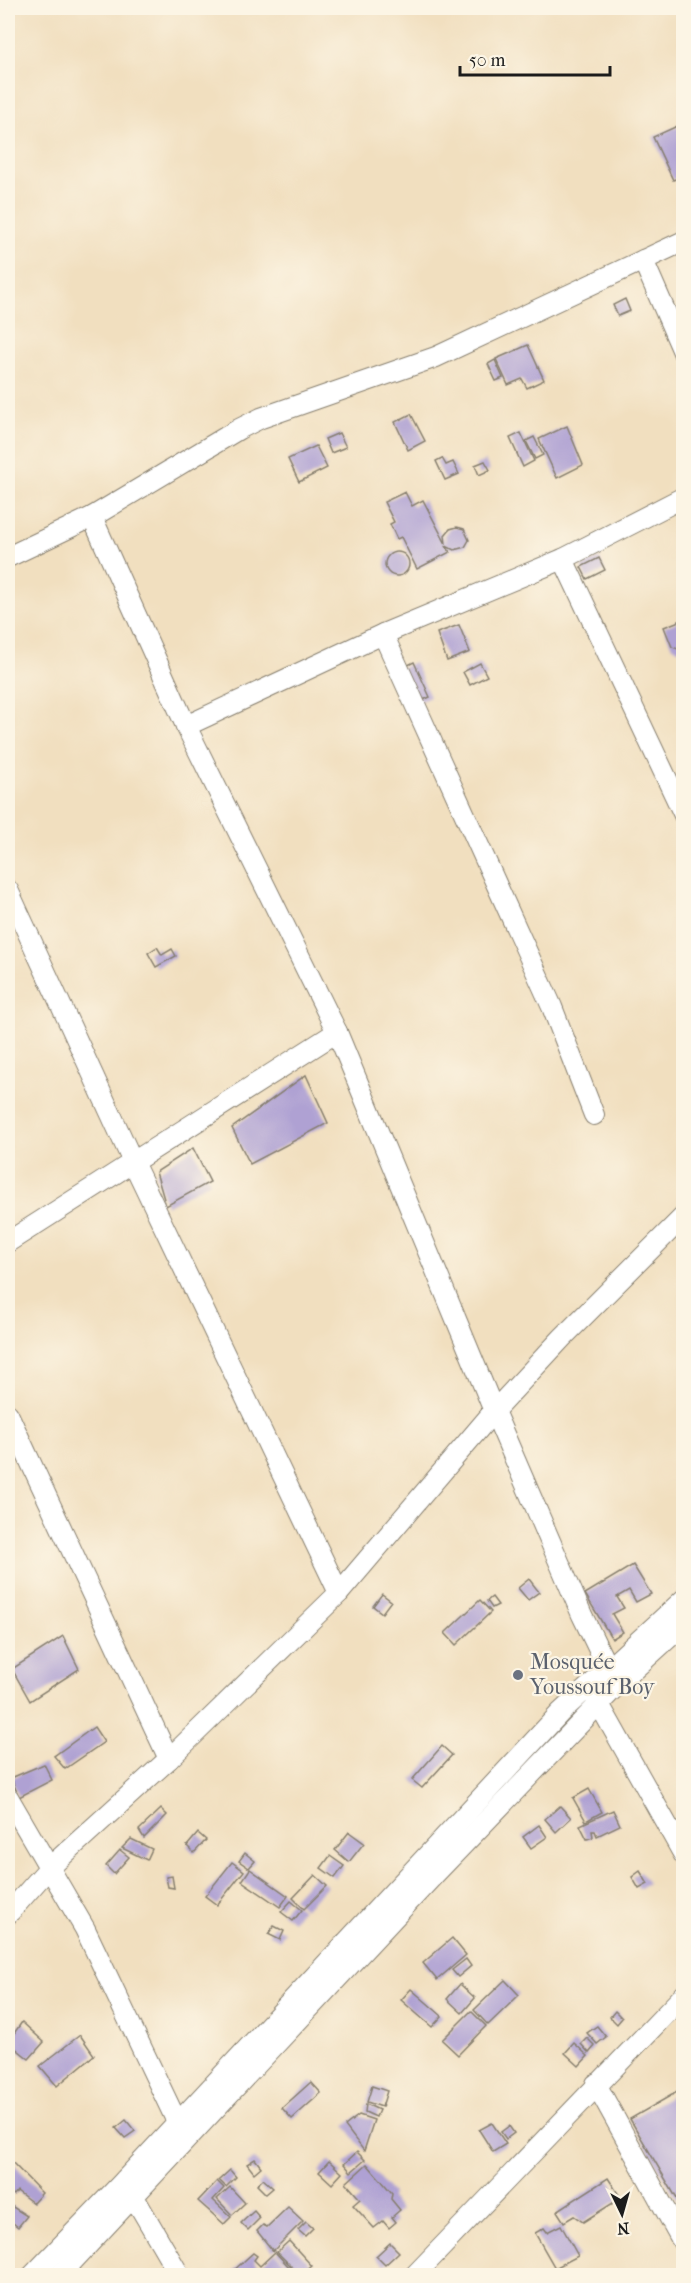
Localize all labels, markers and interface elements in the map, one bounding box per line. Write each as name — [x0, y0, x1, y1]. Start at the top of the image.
scale bar — [460, 39, 610, 77]
text: 50 m — [469, 50, 506, 71]
place label: Mosquée Youssouf Boy — [529, 1649, 656, 1700]
marker: Mosquée Youssouf Boy — [511, 1668, 525, 1682]
north arrow — [592, 2184, 652, 2244]
text: N — [616, 2218, 630, 2239]

